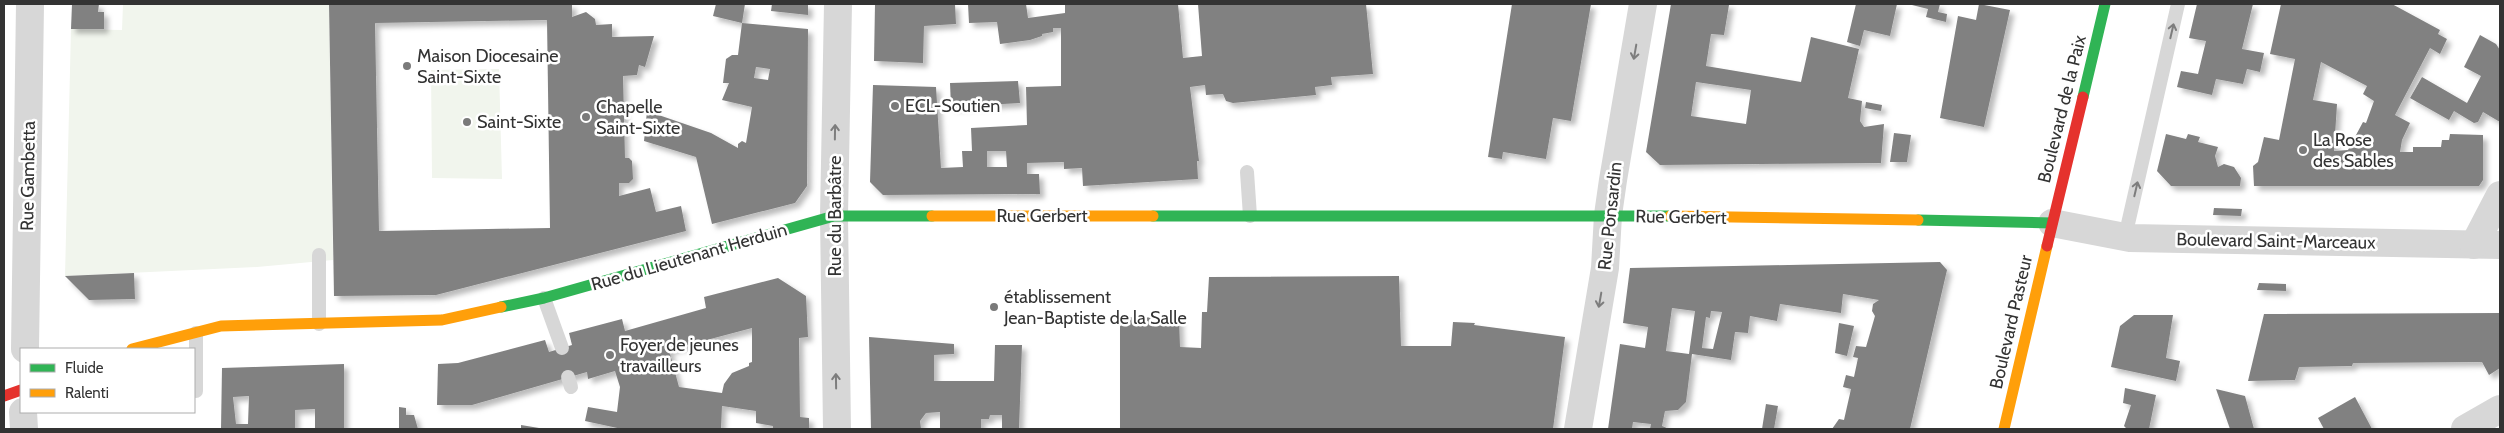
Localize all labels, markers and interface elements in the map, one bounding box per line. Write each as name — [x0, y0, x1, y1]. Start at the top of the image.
one-way arrow — [2168, 23, 2177, 39]
street label: Boulevard de la Paix — [2033, 32, 2091, 185]
one-way arrow — [1629, 43, 1639, 59]
place label: Maison Diocesaine Saint-Sixte — [417, 45, 559, 88]
marker: Maison Diocesaine Saint-Sixte — [401, 60, 413, 72]
place label: ECL-Soutien — [905, 95, 1000, 117]
place label: Chapelle Saint-Sixte — [596, 96, 680, 139]
marker: ECL-Soutien — [889, 100, 901, 112]
place label: Saint-Sixte — [477, 111, 561, 133]
marker: Chapelle Saint-Sixte — [580, 111, 592, 123]
marker: Saint-Sixte — [461, 116, 473, 128]
street label: Rue Gambetta — [16, 121, 40, 231]
one-way arrow — [831, 125, 840, 141]
place label: La Rose des Sables — [2313, 129, 2394, 172]
marker: La Rose des Sables — [2297, 144, 2309, 156]
street label: Rue du Barbâtre — [824, 155, 846, 277]
street label: Rue Ponsardin — [1593, 161, 1627, 271]
one-way arrow — [2132, 182, 2141, 198]
street label: Rue Gerbert — [996, 205, 1088, 227]
street label: Rue Gerbert — [1635, 205, 1727, 229]
street label: Rue du Lieutenant Herduin — [589, 218, 789, 296]
street label: Boulevard Saint-Marceaux — [2176, 228, 2376, 254]
street label: Boulevard Pasteur — [1985, 253, 2037, 391]
place label: établissement Jean-Baptiste de la Salle — [1003, 286, 1187, 329]
one-way arrow — [1594, 292, 1604, 308]
marker: établissement Jean-Baptiste de la Salle — [988, 301, 1000, 313]
place label: Foyer de jeunes travailleurs — [620, 334, 739, 377]
legend — [20, 348, 195, 413]
marker: Foyer de jeunes travailleurs — [604, 349, 616, 361]
text: Fluide — [65, 359, 104, 377]
one-way arrow — [831, 373, 841, 389]
text: Ralenti — [65, 384, 109, 402]

